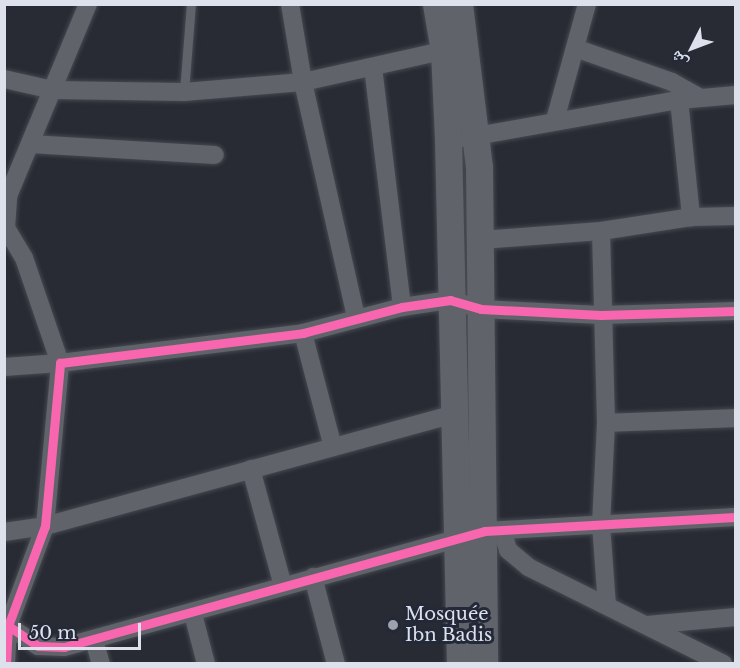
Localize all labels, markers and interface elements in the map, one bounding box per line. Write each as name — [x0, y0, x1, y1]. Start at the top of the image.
north arrow — [662, 18, 722, 78]
text: ش — [666, 47, 692, 73]
place label: Mosquée Ibn Badis — [405, 604, 492, 646]
scale bar — [21, 611, 144, 649]
marker: Mosquée Ibn Badis — [386, 618, 400, 632]
text: 50 m — [29, 622, 77, 644]

